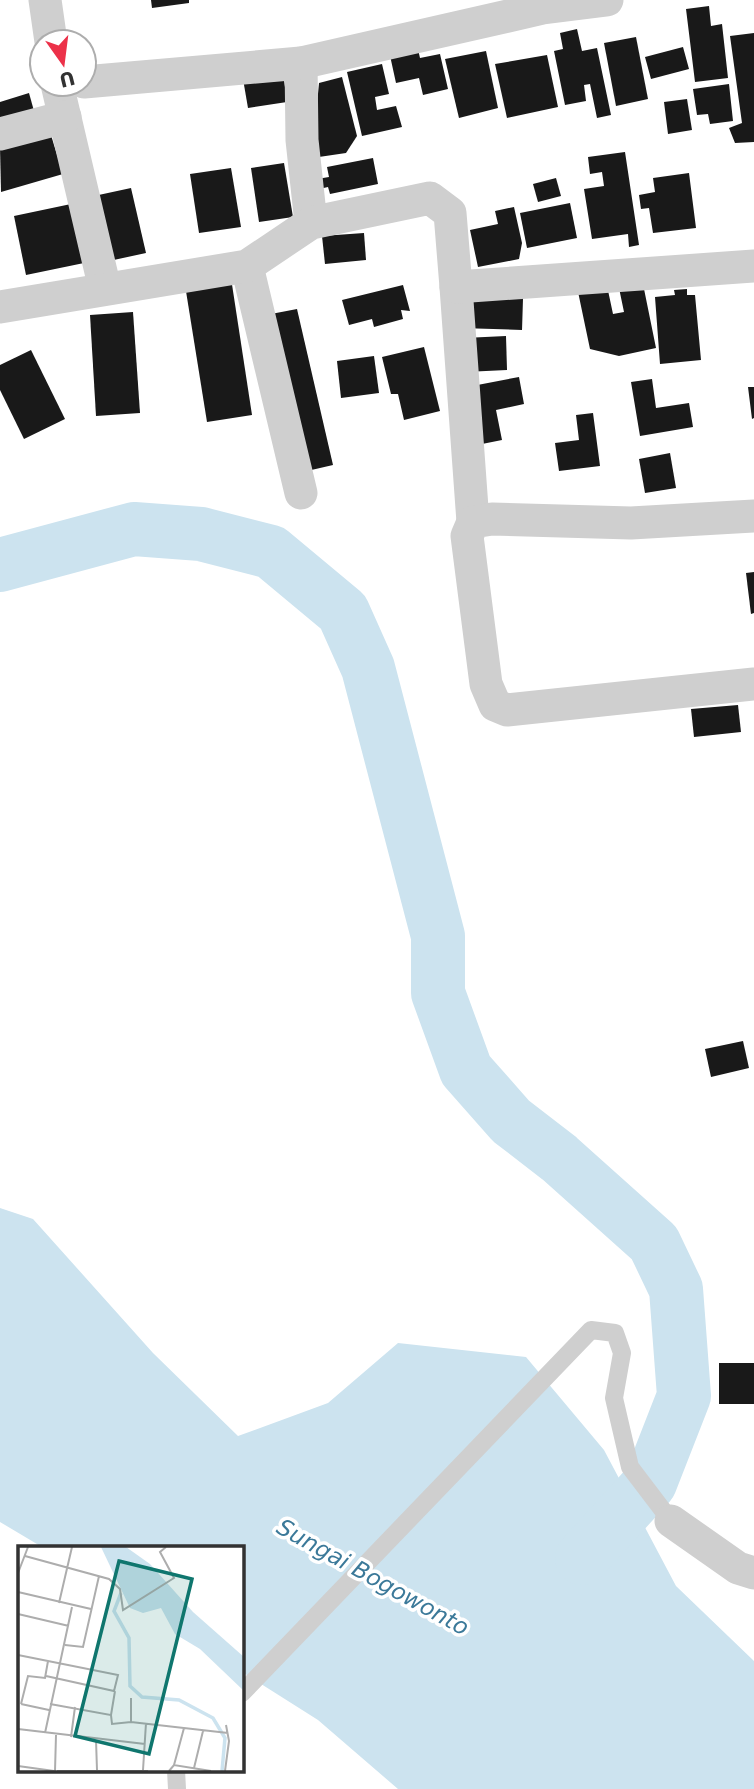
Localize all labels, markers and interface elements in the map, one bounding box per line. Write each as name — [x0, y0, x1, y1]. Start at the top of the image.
north arrow — [28, 28, 98, 98]
text: U — [57, 67, 77, 92]
water label: Sungai Bogowonto — [273, 1513, 473, 1641]
inset map — [18, 1546, 243, 1772]

